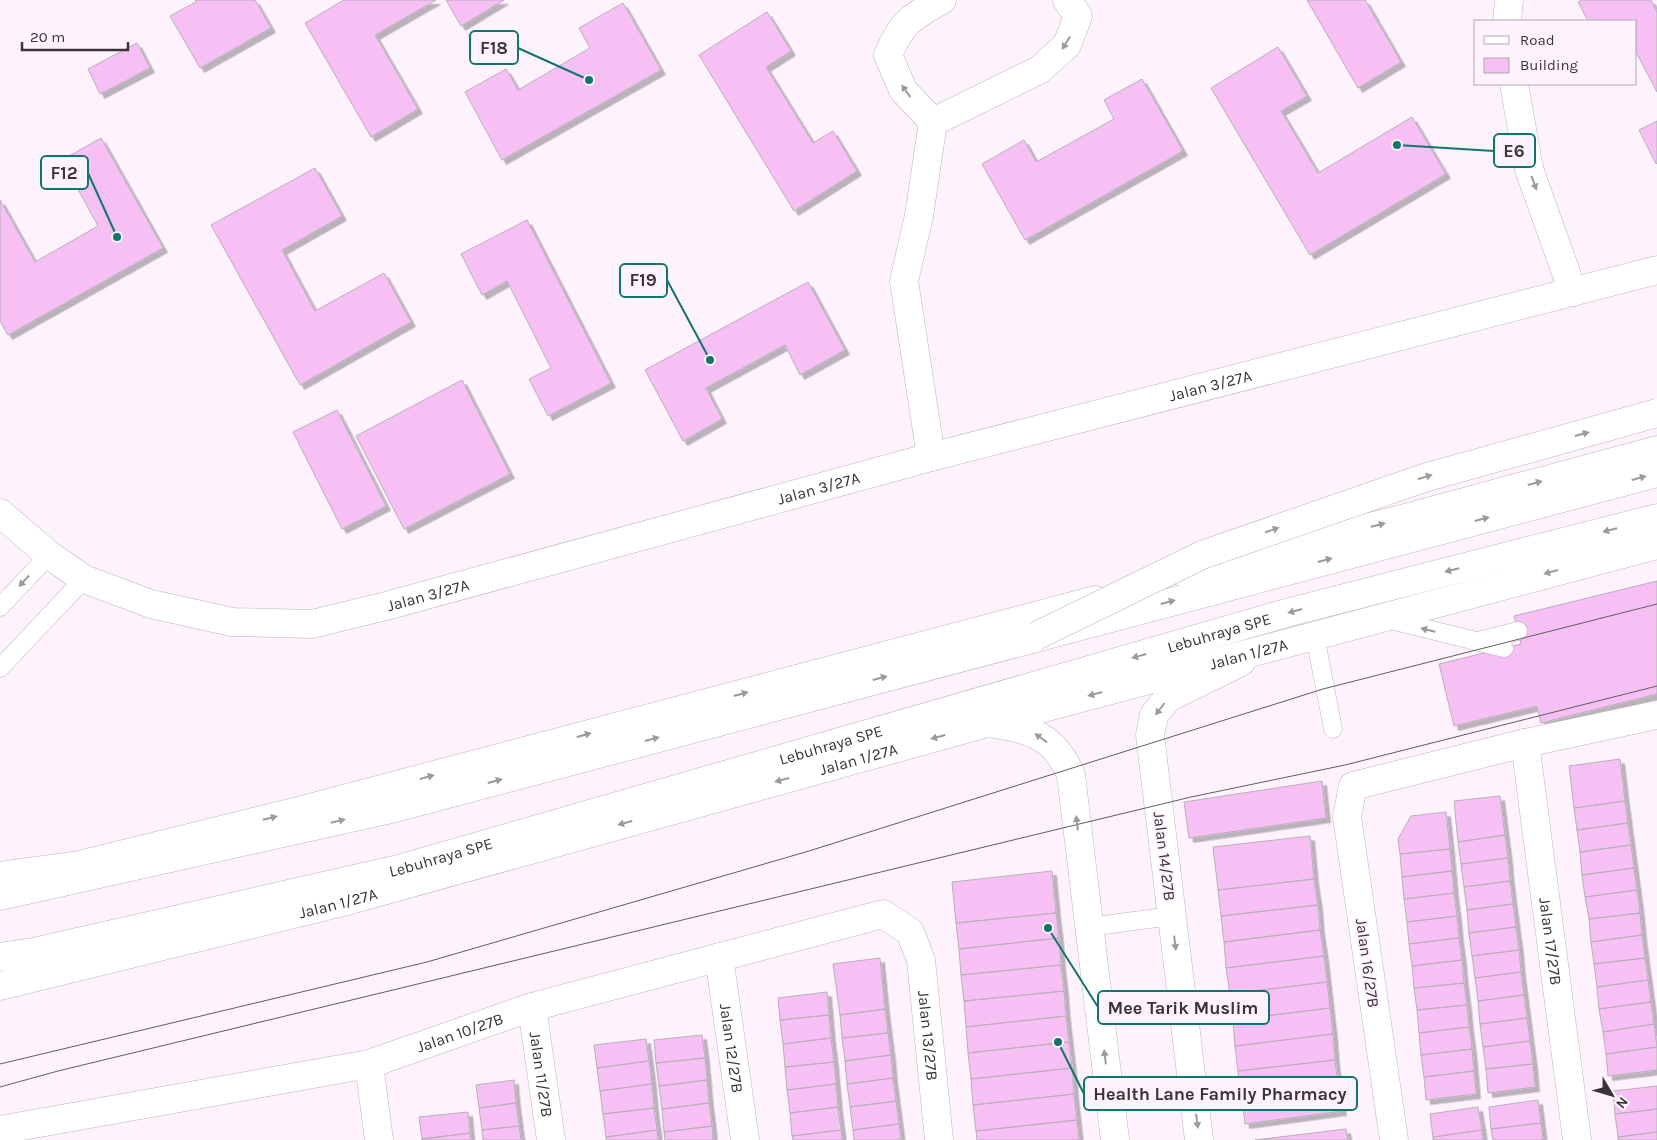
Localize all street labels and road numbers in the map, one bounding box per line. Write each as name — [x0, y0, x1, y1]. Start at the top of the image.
street label: Jalan 3/27A — [1167, 366, 1254, 405]
street label: Jalan 3/27A — [775, 468, 862, 509]
street label: Jalan 3/27A — [385, 575, 471, 615]
street label: Lebuhraya SPE — [1165, 609, 1273, 657]
street label: Jalan 1/27A — [1207, 635, 1290, 674]
street label: Lebuhraya SPE — [777, 721, 885, 769]
street label: Jalan 1/27A — [817, 739, 900, 779]
street label: Jalan 14/27B — [1150, 810, 1179, 902]
street label: Lebuhraya SPE — [387, 834, 495, 881]
street label: Jalan 1/27A — [297, 884, 379, 922]
street label: Jalan 17/27B — [1535, 896, 1566, 986]
street label: Jalan 16/27B — [1352, 917, 1383, 1009]
street label: Jalan 13/27B — [914, 990, 942, 1081]
street label: Jalan 12/27B — [716, 1002, 747, 1094]
street label: Jalan 10/27B — [414, 1009, 506, 1057]
street label: Jalan 11/27B — [526, 1030, 557, 1118]

